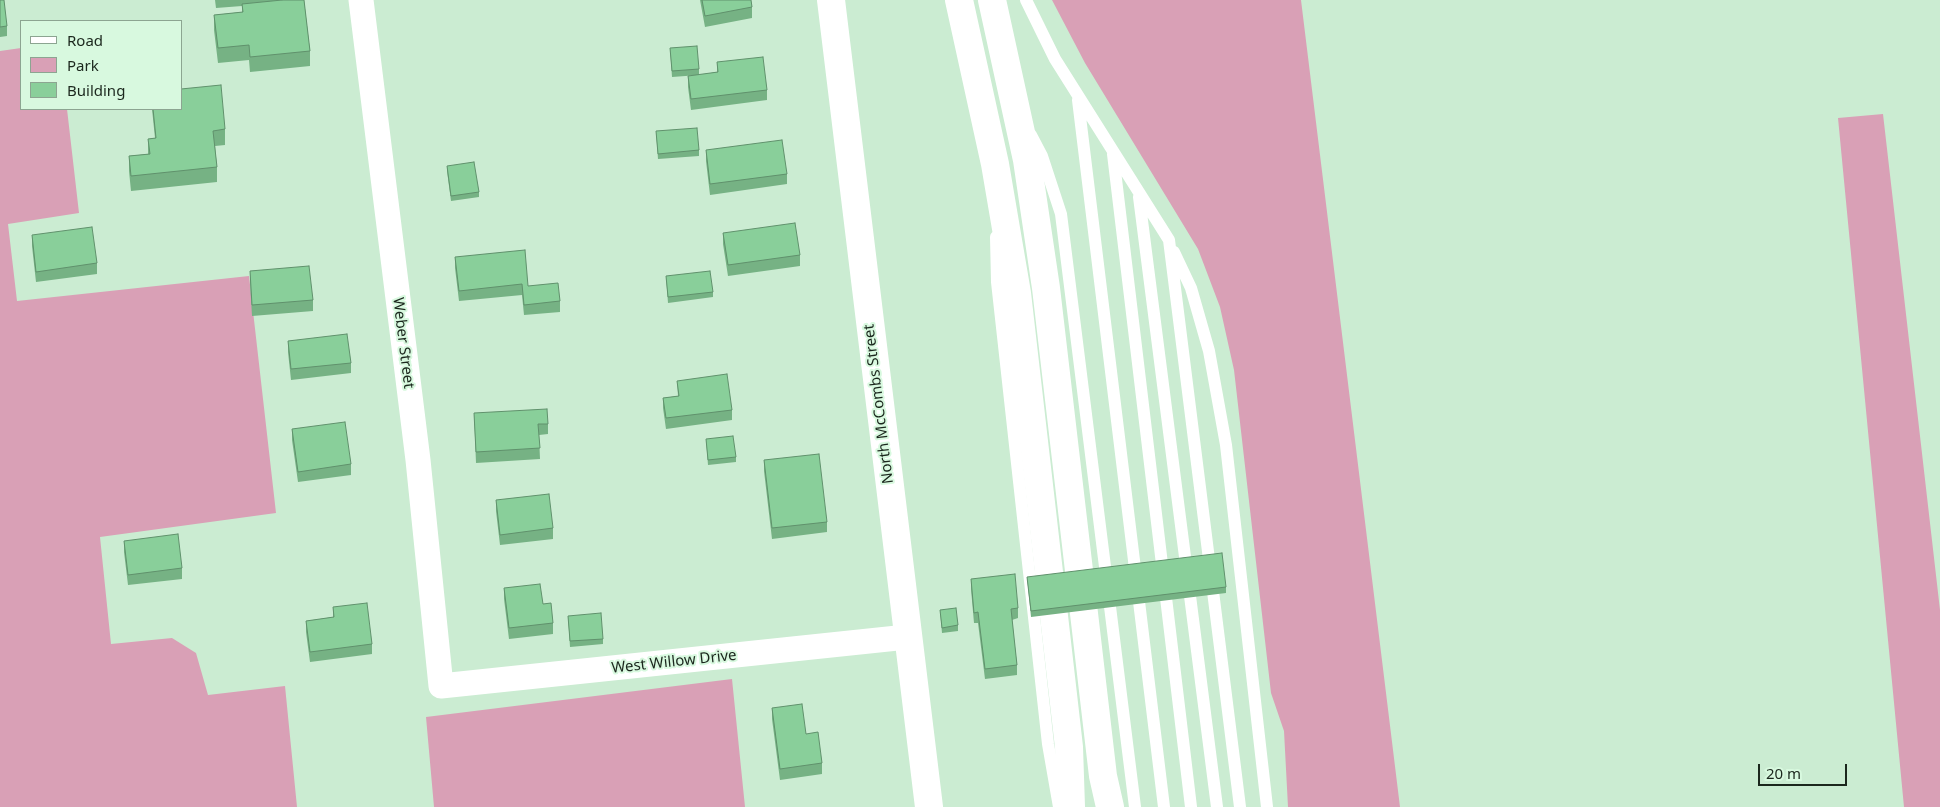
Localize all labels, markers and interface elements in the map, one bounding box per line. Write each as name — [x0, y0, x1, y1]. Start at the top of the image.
legend — [20, 20, 182, 110]
text: Road — [67, 30, 103, 50]
text: Park — [67, 55, 99, 75]
text: Building — [67, 80, 125, 100]
street label: Weber Street — [388, 296, 418, 390]
street label: North McCombs Street — [860, 323, 898, 485]
street label: West Willow Drive — [611, 646, 737, 678]
scale bar — [1760, 754, 1849, 786]
text: 20 m — [1766, 763, 1801, 783]

